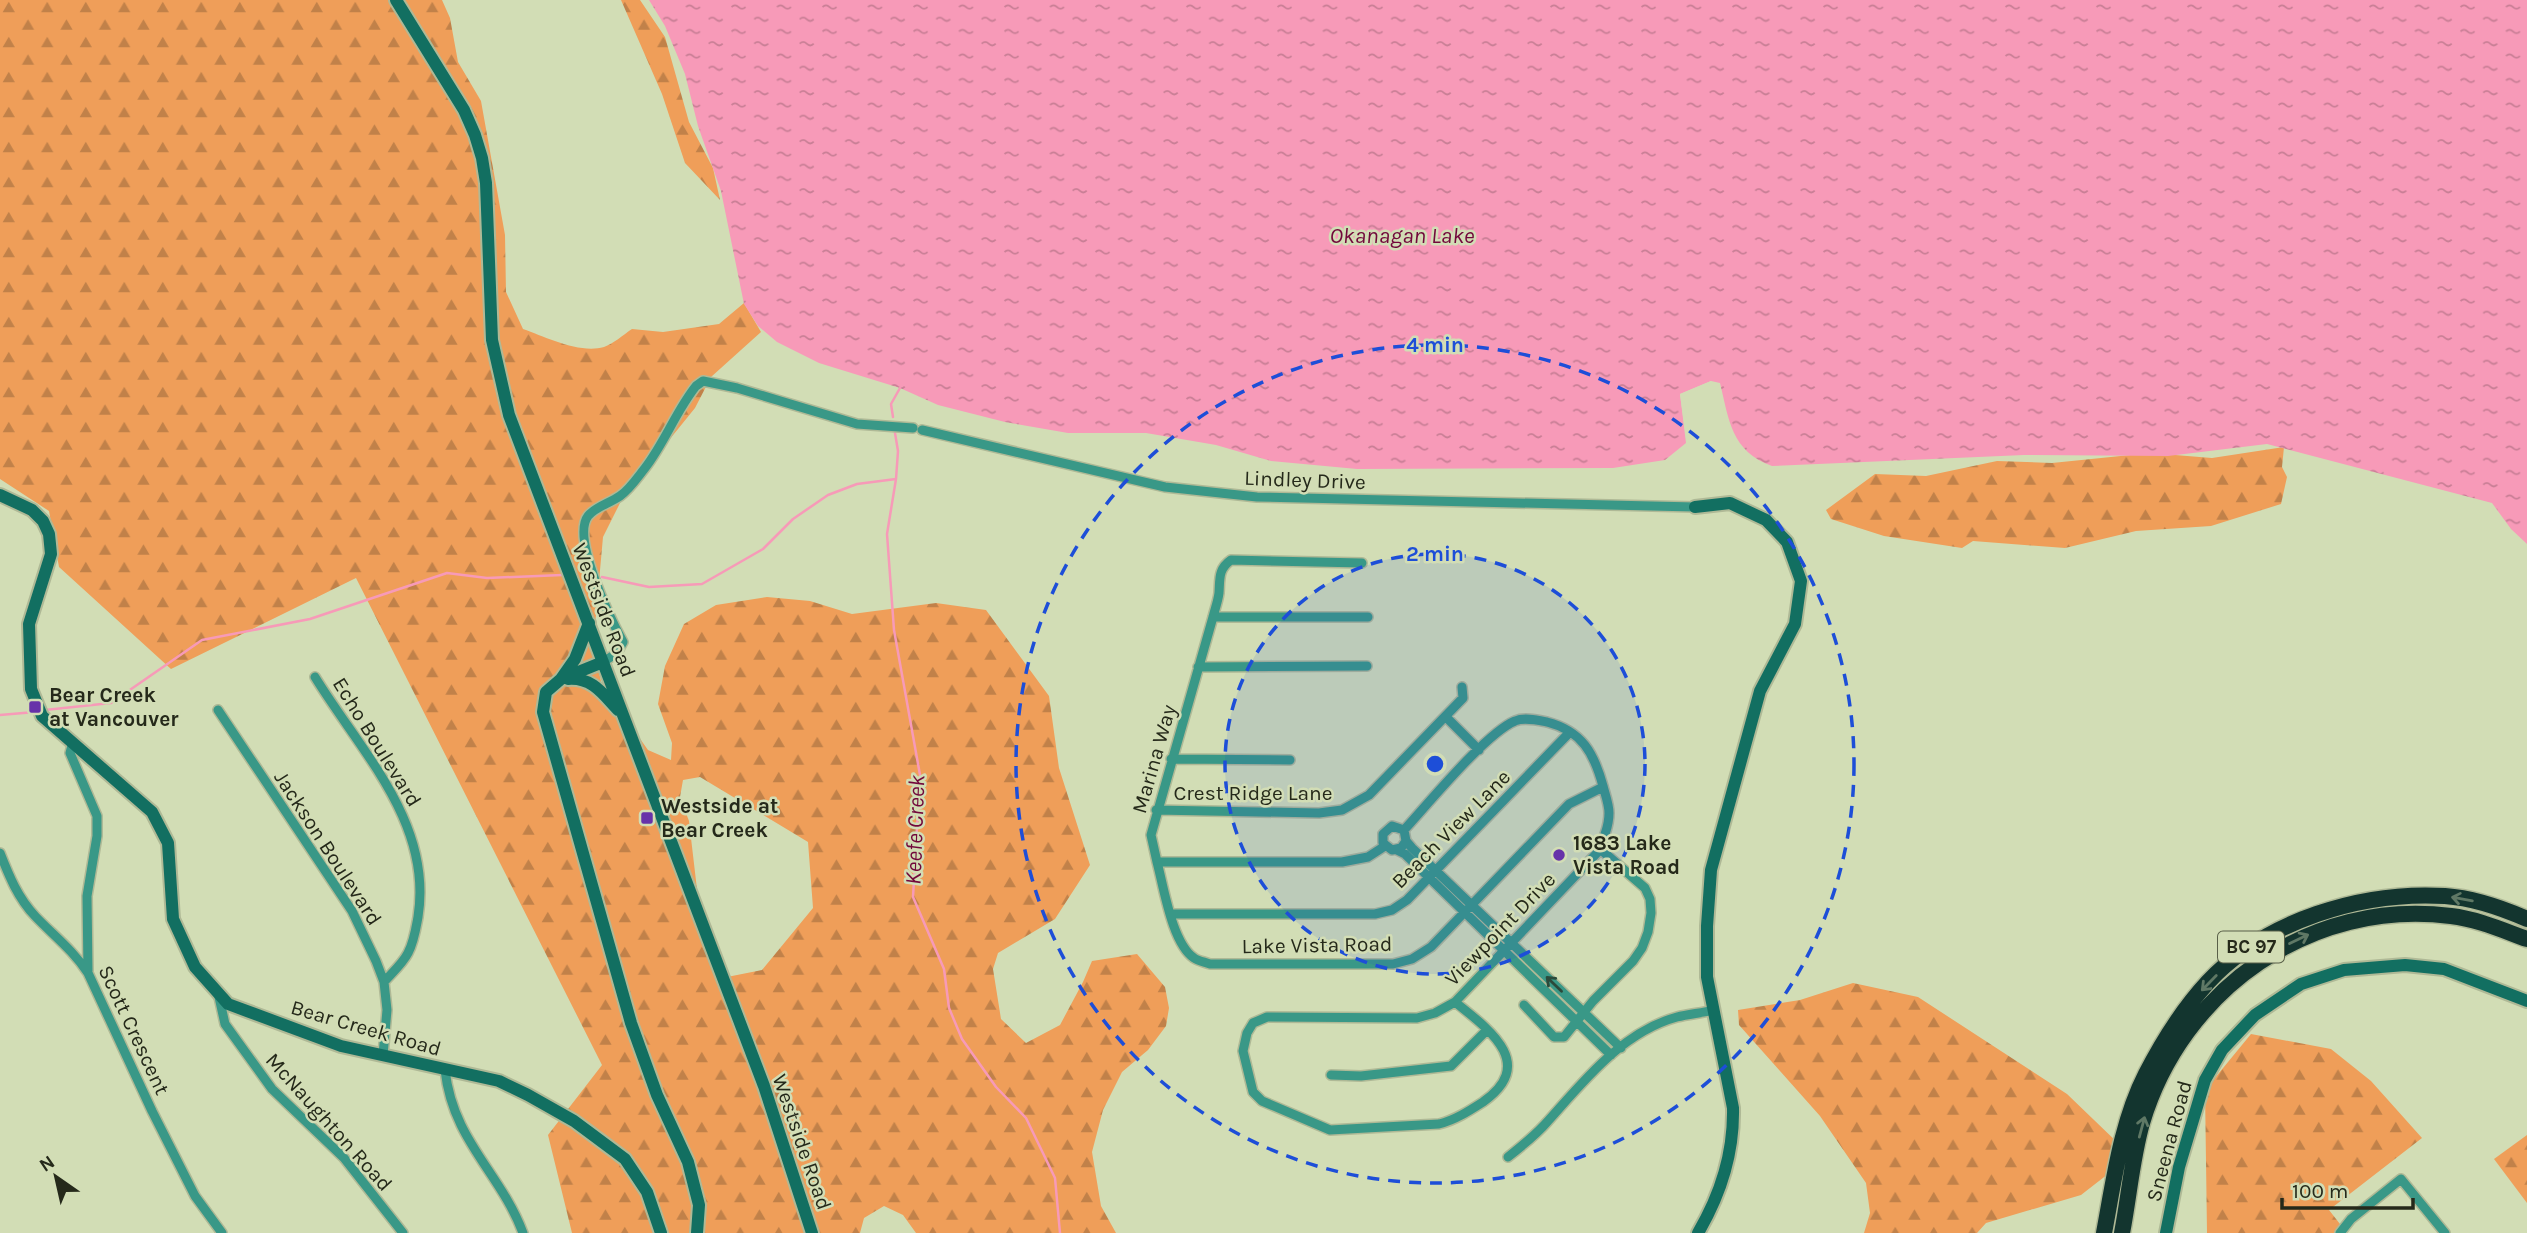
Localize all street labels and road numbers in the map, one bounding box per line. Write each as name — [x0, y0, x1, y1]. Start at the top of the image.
street label: Lindley Drive — [1244, 466, 1366, 494]
street label: Westside Road — [567, 540, 641, 680]
street label: Echo Boulevard — [328, 673, 426, 811]
street label: Marina Way — [1127, 702, 1181, 816]
street label: Beach View Lane — [1387, 765, 1515, 893]
street label: Jackson Boulevard — [269, 766, 387, 930]
street label: Crest Ridge Lane — [1173, 781, 1333, 805]
street label: Viewpoint Drive — [1440, 867, 1560, 991]
road number: BC 97 — [2218, 931, 2284, 962]
street label: Lake Vista Road — [1241, 932, 1393, 958]
street label: Scott Crescent — [93, 961, 175, 1099]
street label: Bear Creek Road — [288, 995, 444, 1061]
street label: McNaughton Road — [261, 1048, 397, 1196]
street label: Westside Road — [768, 1071, 836, 1213]
street label: Sneena Road — [2141, 1078, 2197, 1204]

